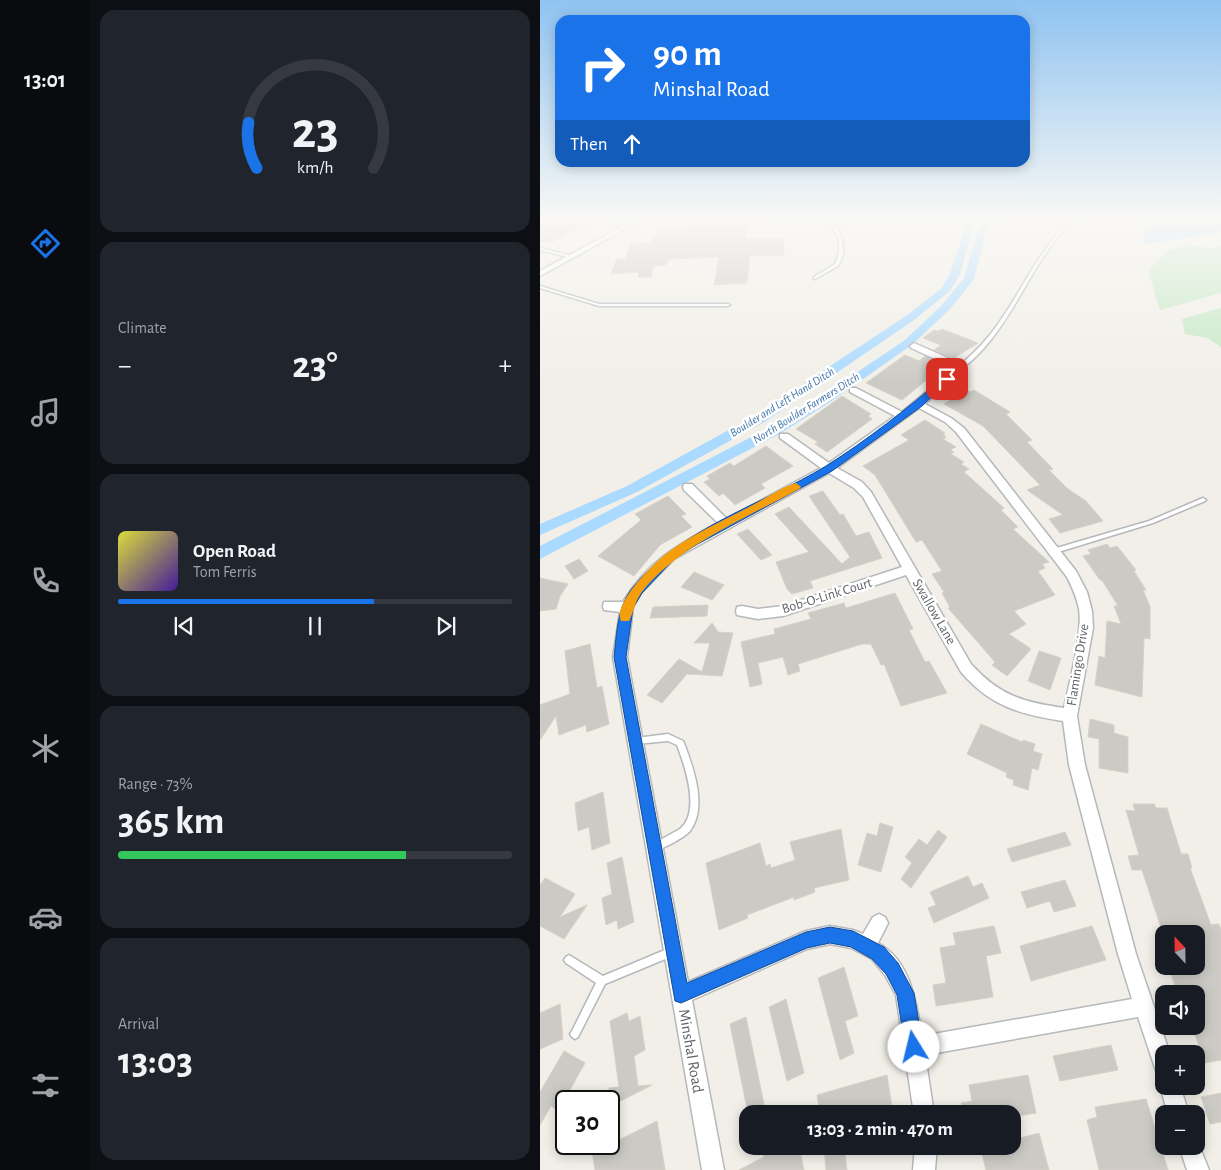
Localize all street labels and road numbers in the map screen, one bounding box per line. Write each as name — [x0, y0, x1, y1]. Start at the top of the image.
street label: Bob-O-Link Court — [780, 575, 874, 616]
street label: Swallow Lane — [910, 577, 958, 647]
street label: Flamingo Drive — [1065, 623, 1091, 707]
street label: Minshal Road — [676, 1008, 706, 1094]

